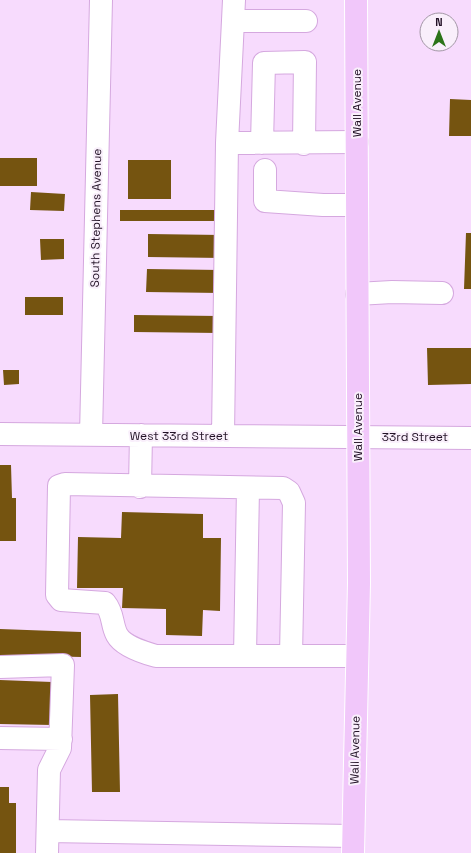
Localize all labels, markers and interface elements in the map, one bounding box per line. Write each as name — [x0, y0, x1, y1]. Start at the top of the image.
north arrow — [419, 12, 459, 52]
text: N — [435, 15, 443, 29]
street label: Wall Avenue — [349, 69, 365, 137]
street label: South Stephens Avenue — [87, 148, 105, 288]
street label: Wall Avenue — [350, 393, 366, 461]
street label: West 33rd Street — [130, 428, 228, 444]
street label: 33rd Street — [382, 429, 448, 445]
street label: Wall Avenue — [346, 716, 364, 784]

